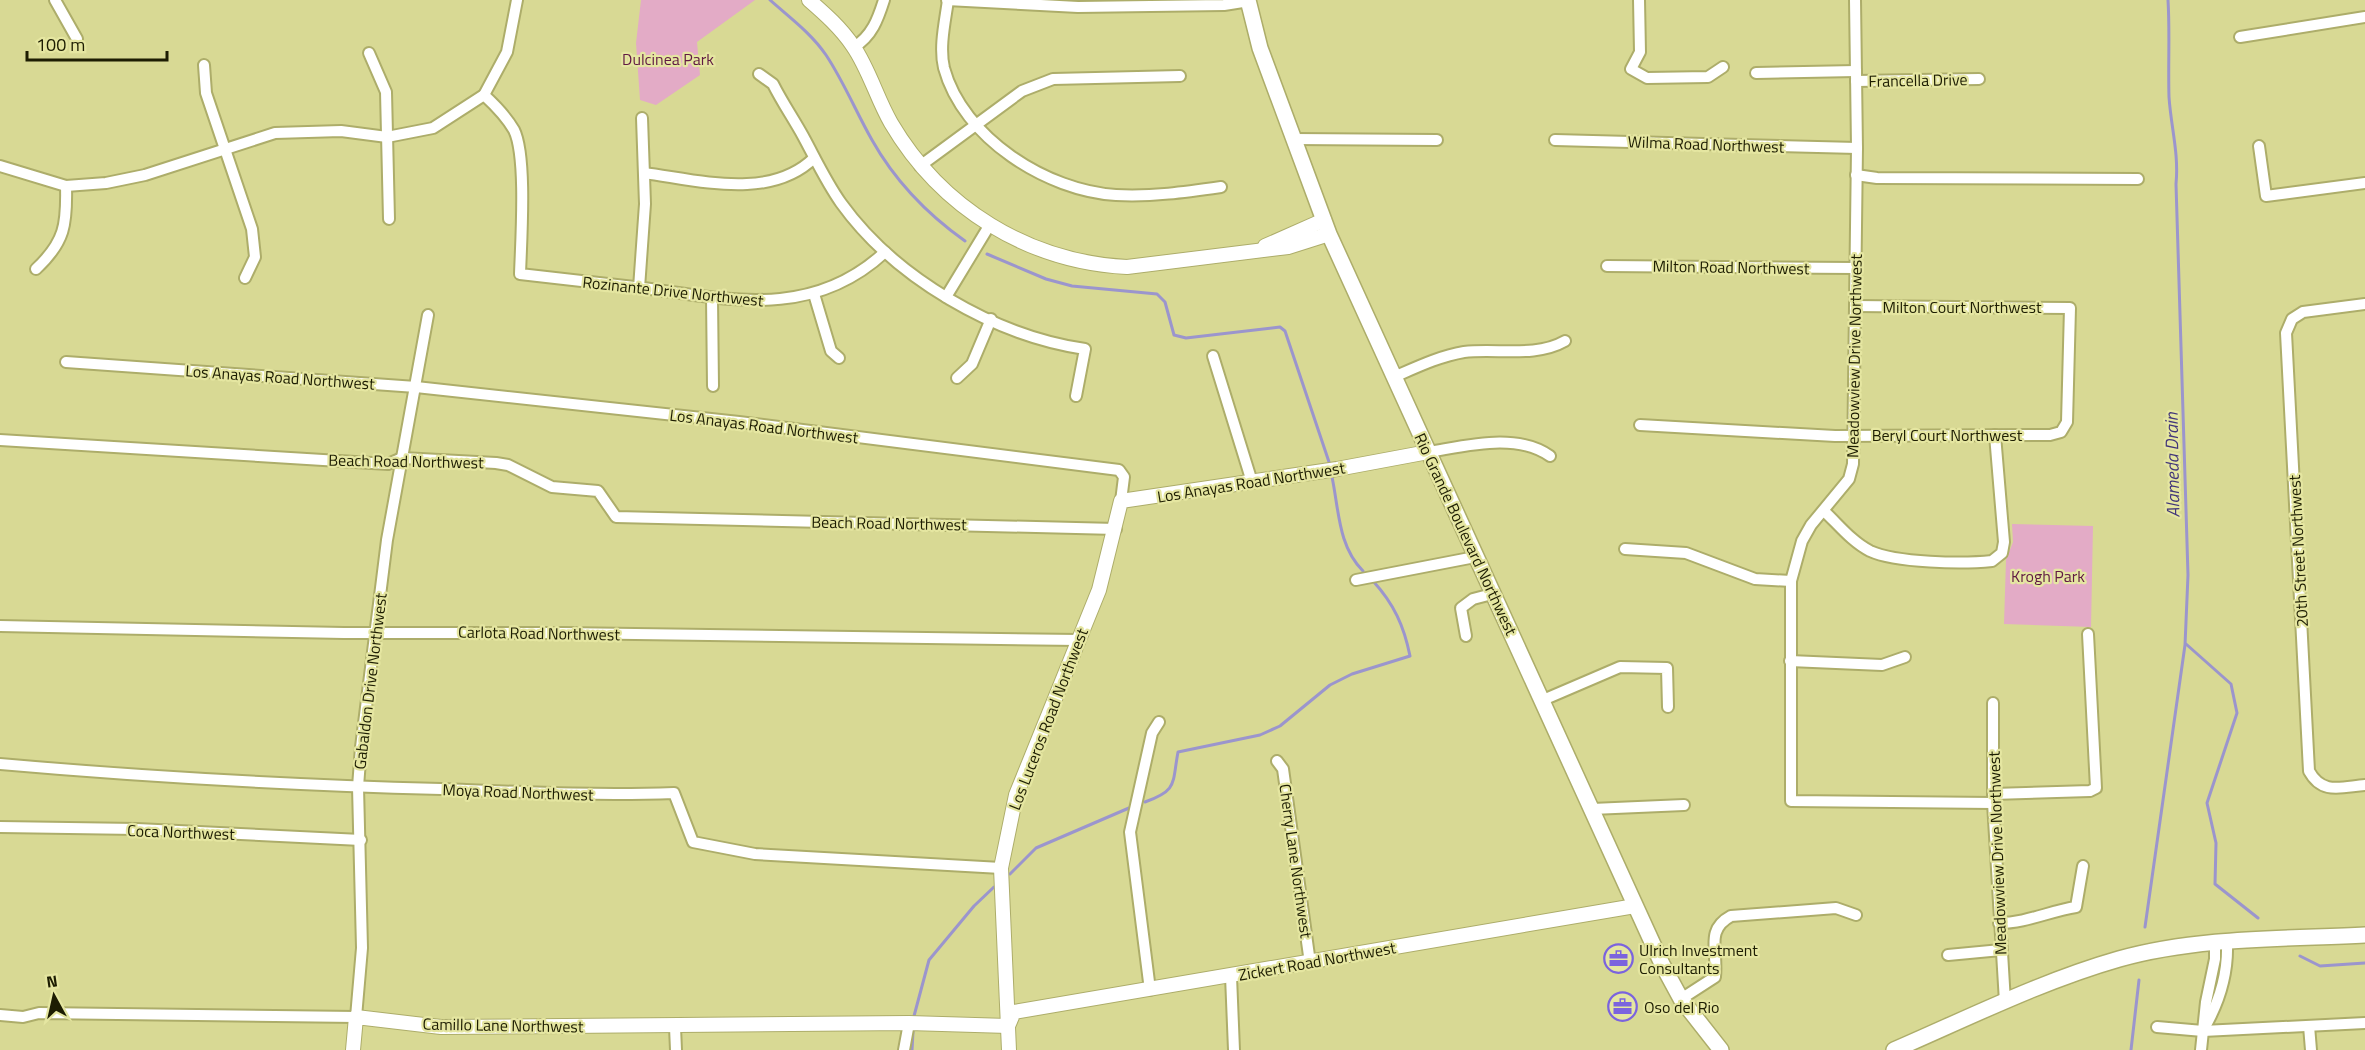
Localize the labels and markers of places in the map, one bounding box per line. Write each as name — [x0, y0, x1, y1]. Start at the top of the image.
place label: Ulrich Investment Consultants — [1639, 938, 1758, 980]
office icon: Ulrich Investment Consultants — [1602, 943, 1634, 975]
office icon: Oso del Rio — [1607, 991, 1639, 1023]
place label: Oso del Rio — [1644, 995, 1720, 1019]

